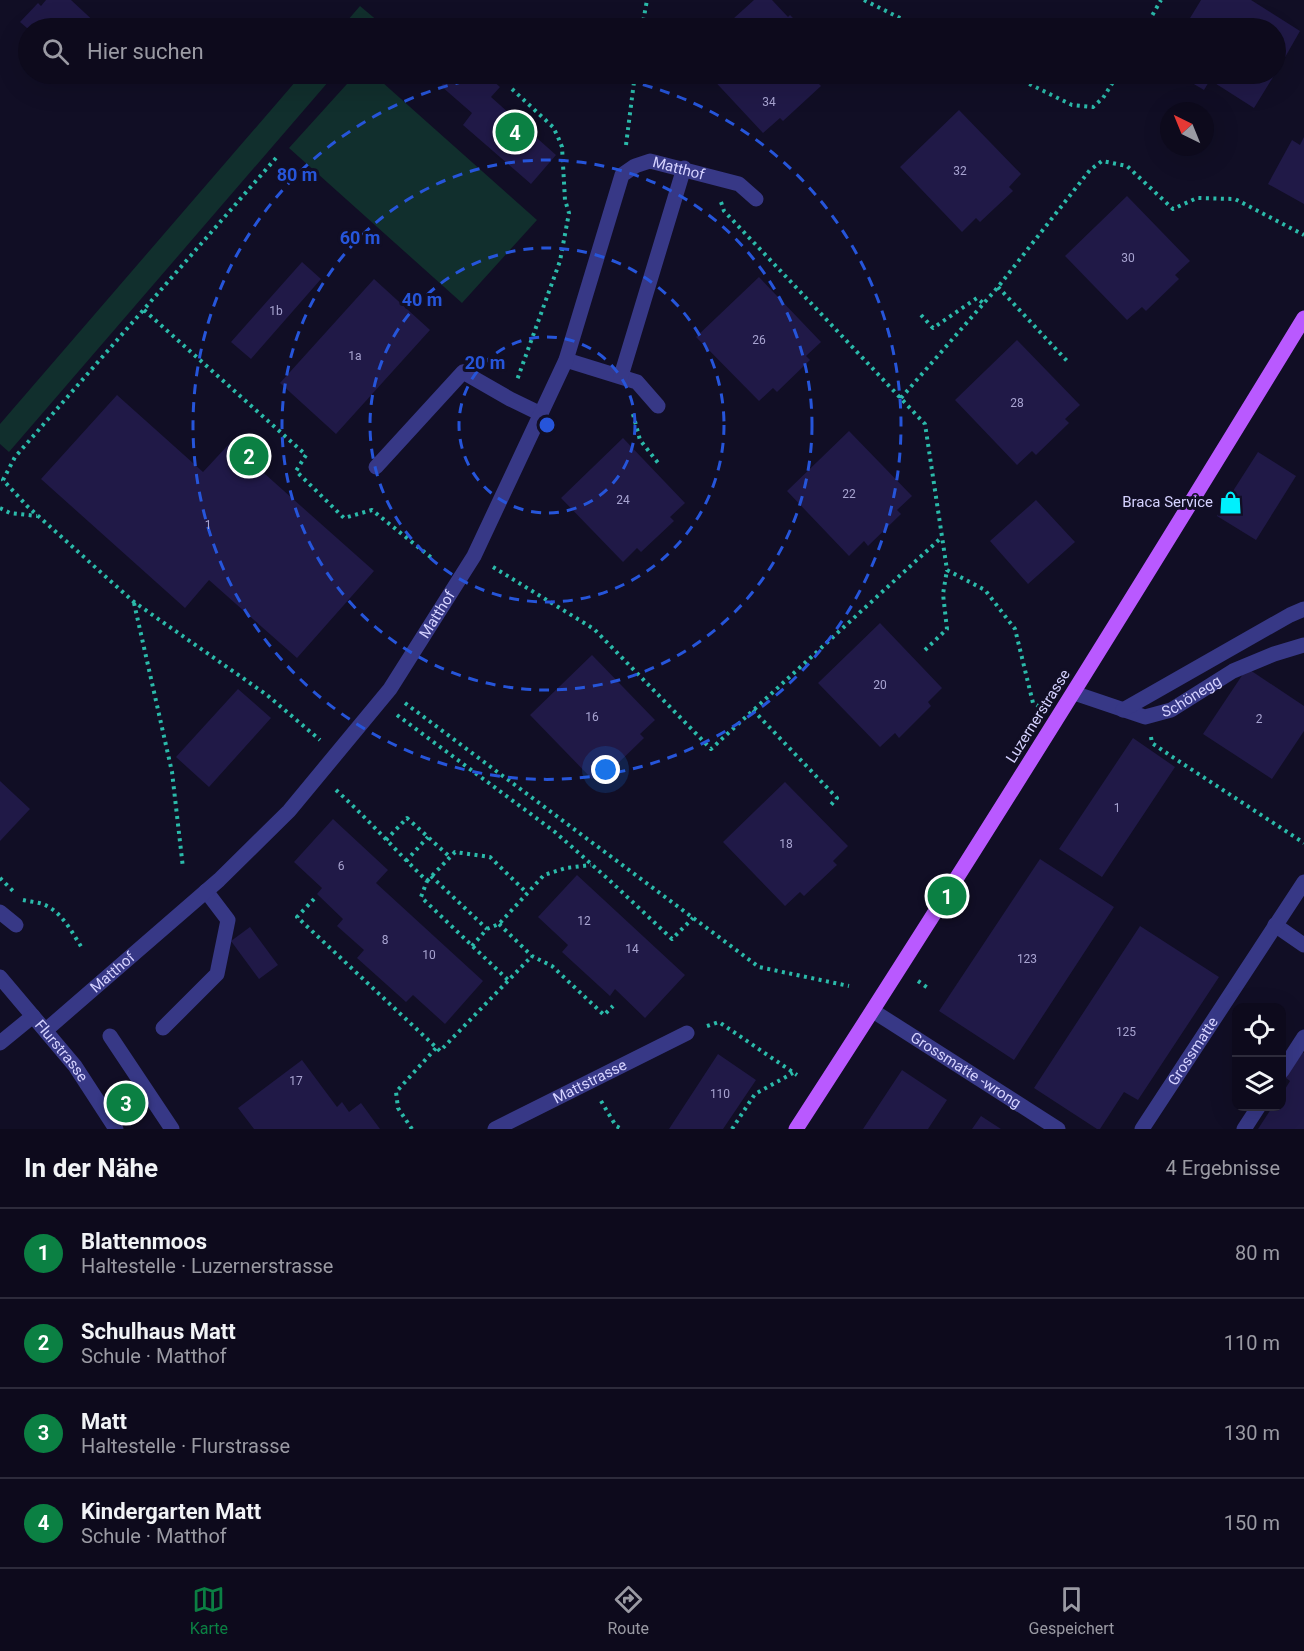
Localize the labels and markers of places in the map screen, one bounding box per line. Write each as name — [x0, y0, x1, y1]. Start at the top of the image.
pin: 4 — [496, 110, 534, 154]
centre of rings — [537, 415, 557, 435]
pin: 2 — [230, 434, 268, 478]
shop icon: Braca Service — [1218, 489, 1244, 515]
place label: Braca Service — [1122, 493, 1213, 511]
pin: 1 — [928, 874, 966, 918]
pin: 3 — [106, 1080, 146, 1126]

